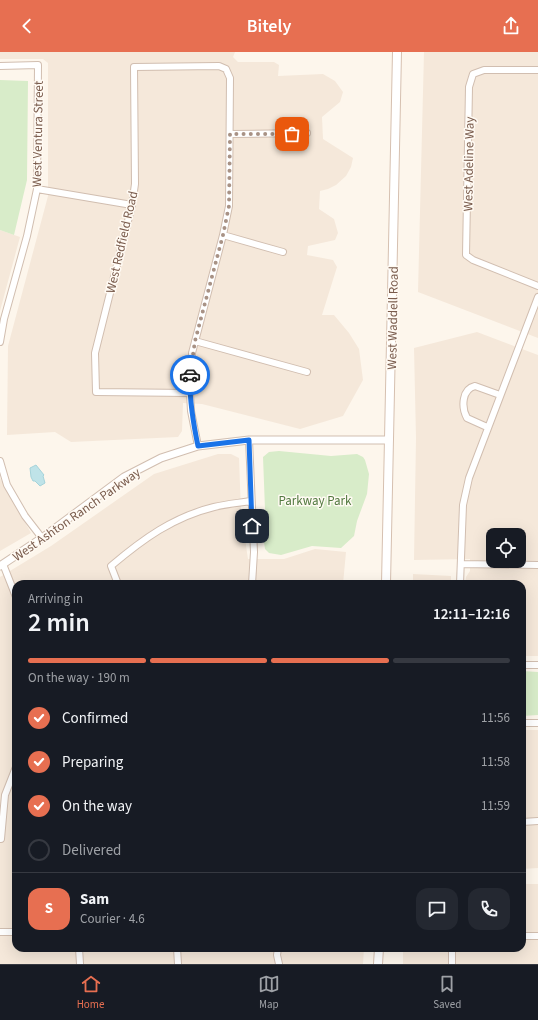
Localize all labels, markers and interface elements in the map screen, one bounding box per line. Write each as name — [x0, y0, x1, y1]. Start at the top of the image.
text: Bitely — [247, 14, 291, 39]
icon: back — [16, 15, 38, 37]
icon: share — [500, 15, 522, 37]
street label: West Ventura Street — [28, 80, 48, 187]
street label: West Adeline Way — [459, 116, 479, 212]
pin — [275, 117, 309, 151]
icon: bag — [281, 123, 303, 145]
street label: West Redfield Road — [101, 189, 142, 295]
street label: West Waddell Road — [383, 266, 403, 370]
courier — [170, 355, 210, 395]
icon: car — [179, 364, 201, 386]
street label: West Ashton Ranch Parkway — [9, 464, 144, 566]
park label: Parkway Park — [278, 492, 352, 510]
pin — [235, 509, 269, 543]
icon: home — [241, 515, 263, 537]
map controls — [486, 528, 526, 568]
button: locate — [486, 528, 526, 568]
text: Arriving in — [28, 590, 83, 608]
text: 2 min — [28, 604, 90, 641]
text: 12:11–12:16 — [433, 604, 510, 625]
text: On the way · 190 m — [28, 669, 130, 687]
icon: check — [28, 707, 50, 729]
text: Confirmed — [62, 708, 128, 729]
text: 11:56 — [481, 709, 510, 727]
icon: check — [28, 751, 50, 773]
text: Preparing — [62, 752, 123, 773]
text: 11:58 — [481, 753, 510, 771]
icon: check — [28, 795, 50, 817]
text: On the way — [62, 796, 132, 817]
text: 11:59 — [481, 797, 510, 815]
text: Delivered — [62, 840, 121, 861]
button: chat — [416, 888, 458, 930]
button: phone — [468, 888, 510, 930]
text: Sam — [80, 889, 109, 910]
text: S — [45, 898, 53, 919]
text: Courier · 4.6 — [80, 910, 145, 928]
tab: Home — [77, 973, 104, 1012]
tab: Map — [258, 973, 280, 1012]
tab: Saved — [433, 973, 461, 1012]

